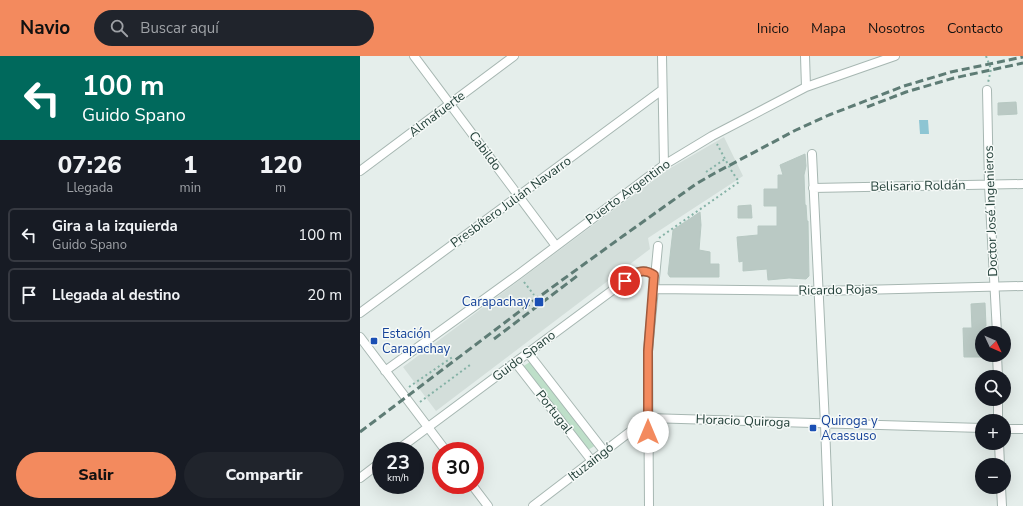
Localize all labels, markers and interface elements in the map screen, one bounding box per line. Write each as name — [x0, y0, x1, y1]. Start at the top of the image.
search box — [94, 10, 374, 46]
text: Navio — [20, 15, 70, 41]
icon: search — [108, 17, 130, 39]
text: Buscar aquí — [140, 18, 219, 38]
text: Inicio — [757, 19, 789, 38]
text: Mapa — [811, 19, 846, 38]
text: Nosotros — [868, 19, 925, 38]
text: Contacto — [947, 19, 1003, 38]
text: 100 m — [82, 67, 165, 105]
icon: left — [16, 72, 68, 124]
street label: Almafuerte — [405, 87, 469, 141]
text: Guido Spano — [82, 103, 186, 127]
street label: Cabildo — [464, 128, 506, 174]
street label: Doctor José Ingenieros — [980, 145, 1002, 277]
text: 07:26 — [58, 149, 122, 181]
text: 1 — [183, 149, 198, 181]
text: 120 — [259, 149, 302, 181]
street label: Presbítero Julián Navarro — [447, 152, 575, 252]
street label: Puerto Argentino — [582, 155, 674, 229]
street label: Belisario Roldán — [870, 176, 966, 196]
text: Llegada — [66, 179, 113, 197]
text: min — [180, 179, 201, 197]
text: m — [275, 179, 286, 197]
text: Gira a la izquierda — [52, 216, 178, 236]
icon: left — [18, 224, 40, 246]
text: 100 m — [298, 225, 342, 245]
text: Guido Spano — [52, 236, 127, 254]
pin — [608, 264, 642, 298]
icon: arrive — [614, 270, 636, 292]
street label: Ricardo Rojas — [798, 280, 878, 300]
icon: arrive — [18, 284, 40, 306]
text: Llegada al destino — [52, 285, 180, 305]
text: 20 m — [307, 285, 342, 305]
place label: Carapachay — [462, 293, 530, 311]
marker: Carapachay — [533, 296, 545, 308]
place label: Estación Carapachay — [382, 325, 451, 358]
street label: Guido Spano — [489, 326, 559, 386]
north arrow — [975, 326, 1011, 362]
map controls — [975, 326, 1011, 494]
marker: Estación Carapachay — [369, 336, 379, 346]
button: search — [975, 370, 1011, 406]
street label: Portugal — [531, 387, 577, 437]
street label: Horacio Quiroga — [695, 410, 791, 432]
position arrow — [627, 411, 669, 453]
place label: Quiroga y Acassuso — [821, 412, 878, 445]
button: + — [975, 414, 1011, 450]
marker: Quiroga y Acassuso — [808, 423, 818, 433]
street label: Ituzaingó — [564, 439, 618, 485]
speed limit sign: 30 — [432, 442, 484, 494]
text: 23 — [386, 449, 410, 476]
button: Salir — [16, 452, 176, 498]
button: Compartir — [184, 452, 344, 498]
button: − — [975, 458, 1011, 494]
text: km/h — [387, 471, 409, 485]

